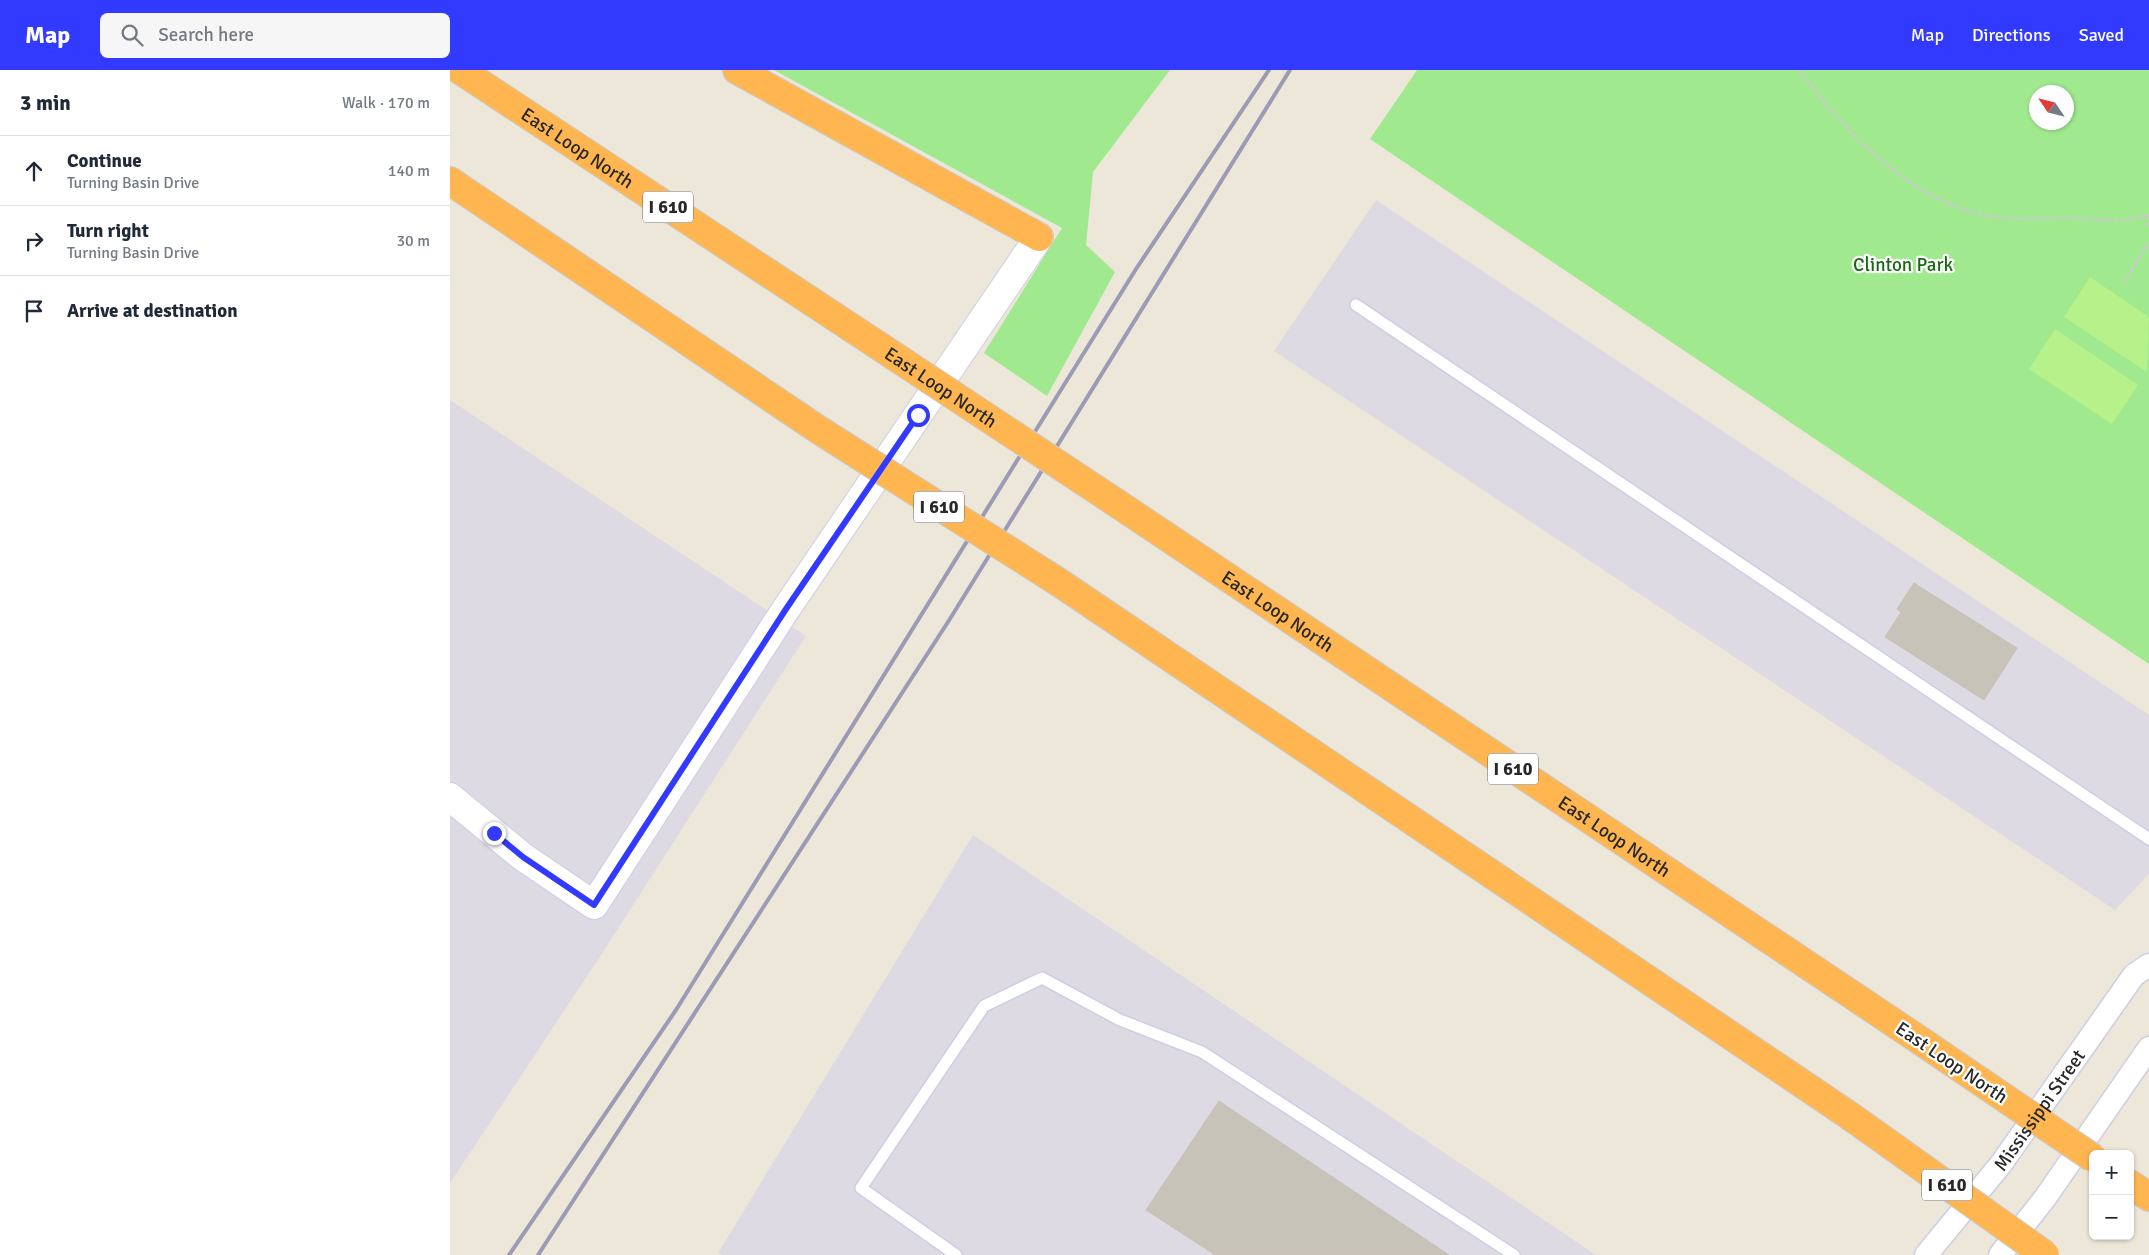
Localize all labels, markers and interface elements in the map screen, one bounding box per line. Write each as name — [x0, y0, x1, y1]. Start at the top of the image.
search box — [100, 13, 450, 58]
text: Map — [25, 20, 70, 50]
icon: search — [118, 21, 146, 49]
text: Search here — [158, 23, 254, 47]
text: Map — [1911, 24, 1944, 46]
text: Directions — [1972, 24, 2051, 46]
text: Saved — [2079, 24, 2124, 46]
north arrow — [2029, 85, 2074, 130]
text: 3 min — [20, 90, 71, 116]
text: Walk · 170 m — [342, 93, 430, 113]
street label: East Loop North — [516, 103, 638, 194]
text: Continue — [67, 149, 142, 173]
icon: ahead — [20, 157, 48, 185]
text: 140 m — [388, 161, 430, 181]
text: Turning Basin Drive — [67, 173, 199, 193]
road number: I 610 — [643, 191, 693, 222]
text: Turn right — [67, 219, 149, 243]
icon: right — [20, 227, 48, 255]
text: 30 m — [396, 231, 430, 251]
text: Turning Basin Drive — [67, 243, 199, 263]
park label: Clinton Park — [1853, 253, 1953, 277]
icon: arrive — [20, 297, 48, 325]
text: Arrive at destination — [67, 299, 238, 323]
street label: East Loop North — [880, 342, 1001, 434]
route start — [907, 404, 930, 427]
road number: I 610 — [914, 492, 964, 522]
street label: East Loop North — [1217, 566, 1338, 658]
road number: I 610 — [1488, 754, 1538, 784]
street label: East Loop North — [1553, 791, 1675, 883]
route end — [483, 822, 506, 845]
street label: East Loop North — [1891, 1017, 2012, 1109]
street label: Mississippi Street — [1989, 1045, 2091, 1176]
map controls — [2089, 1150, 2134, 1240]
button: + — [2089, 1150, 2134, 1195]
road number: I 610 — [1922, 1170, 1972, 1200]
button: − — [2089, 1195, 2134, 1240]

